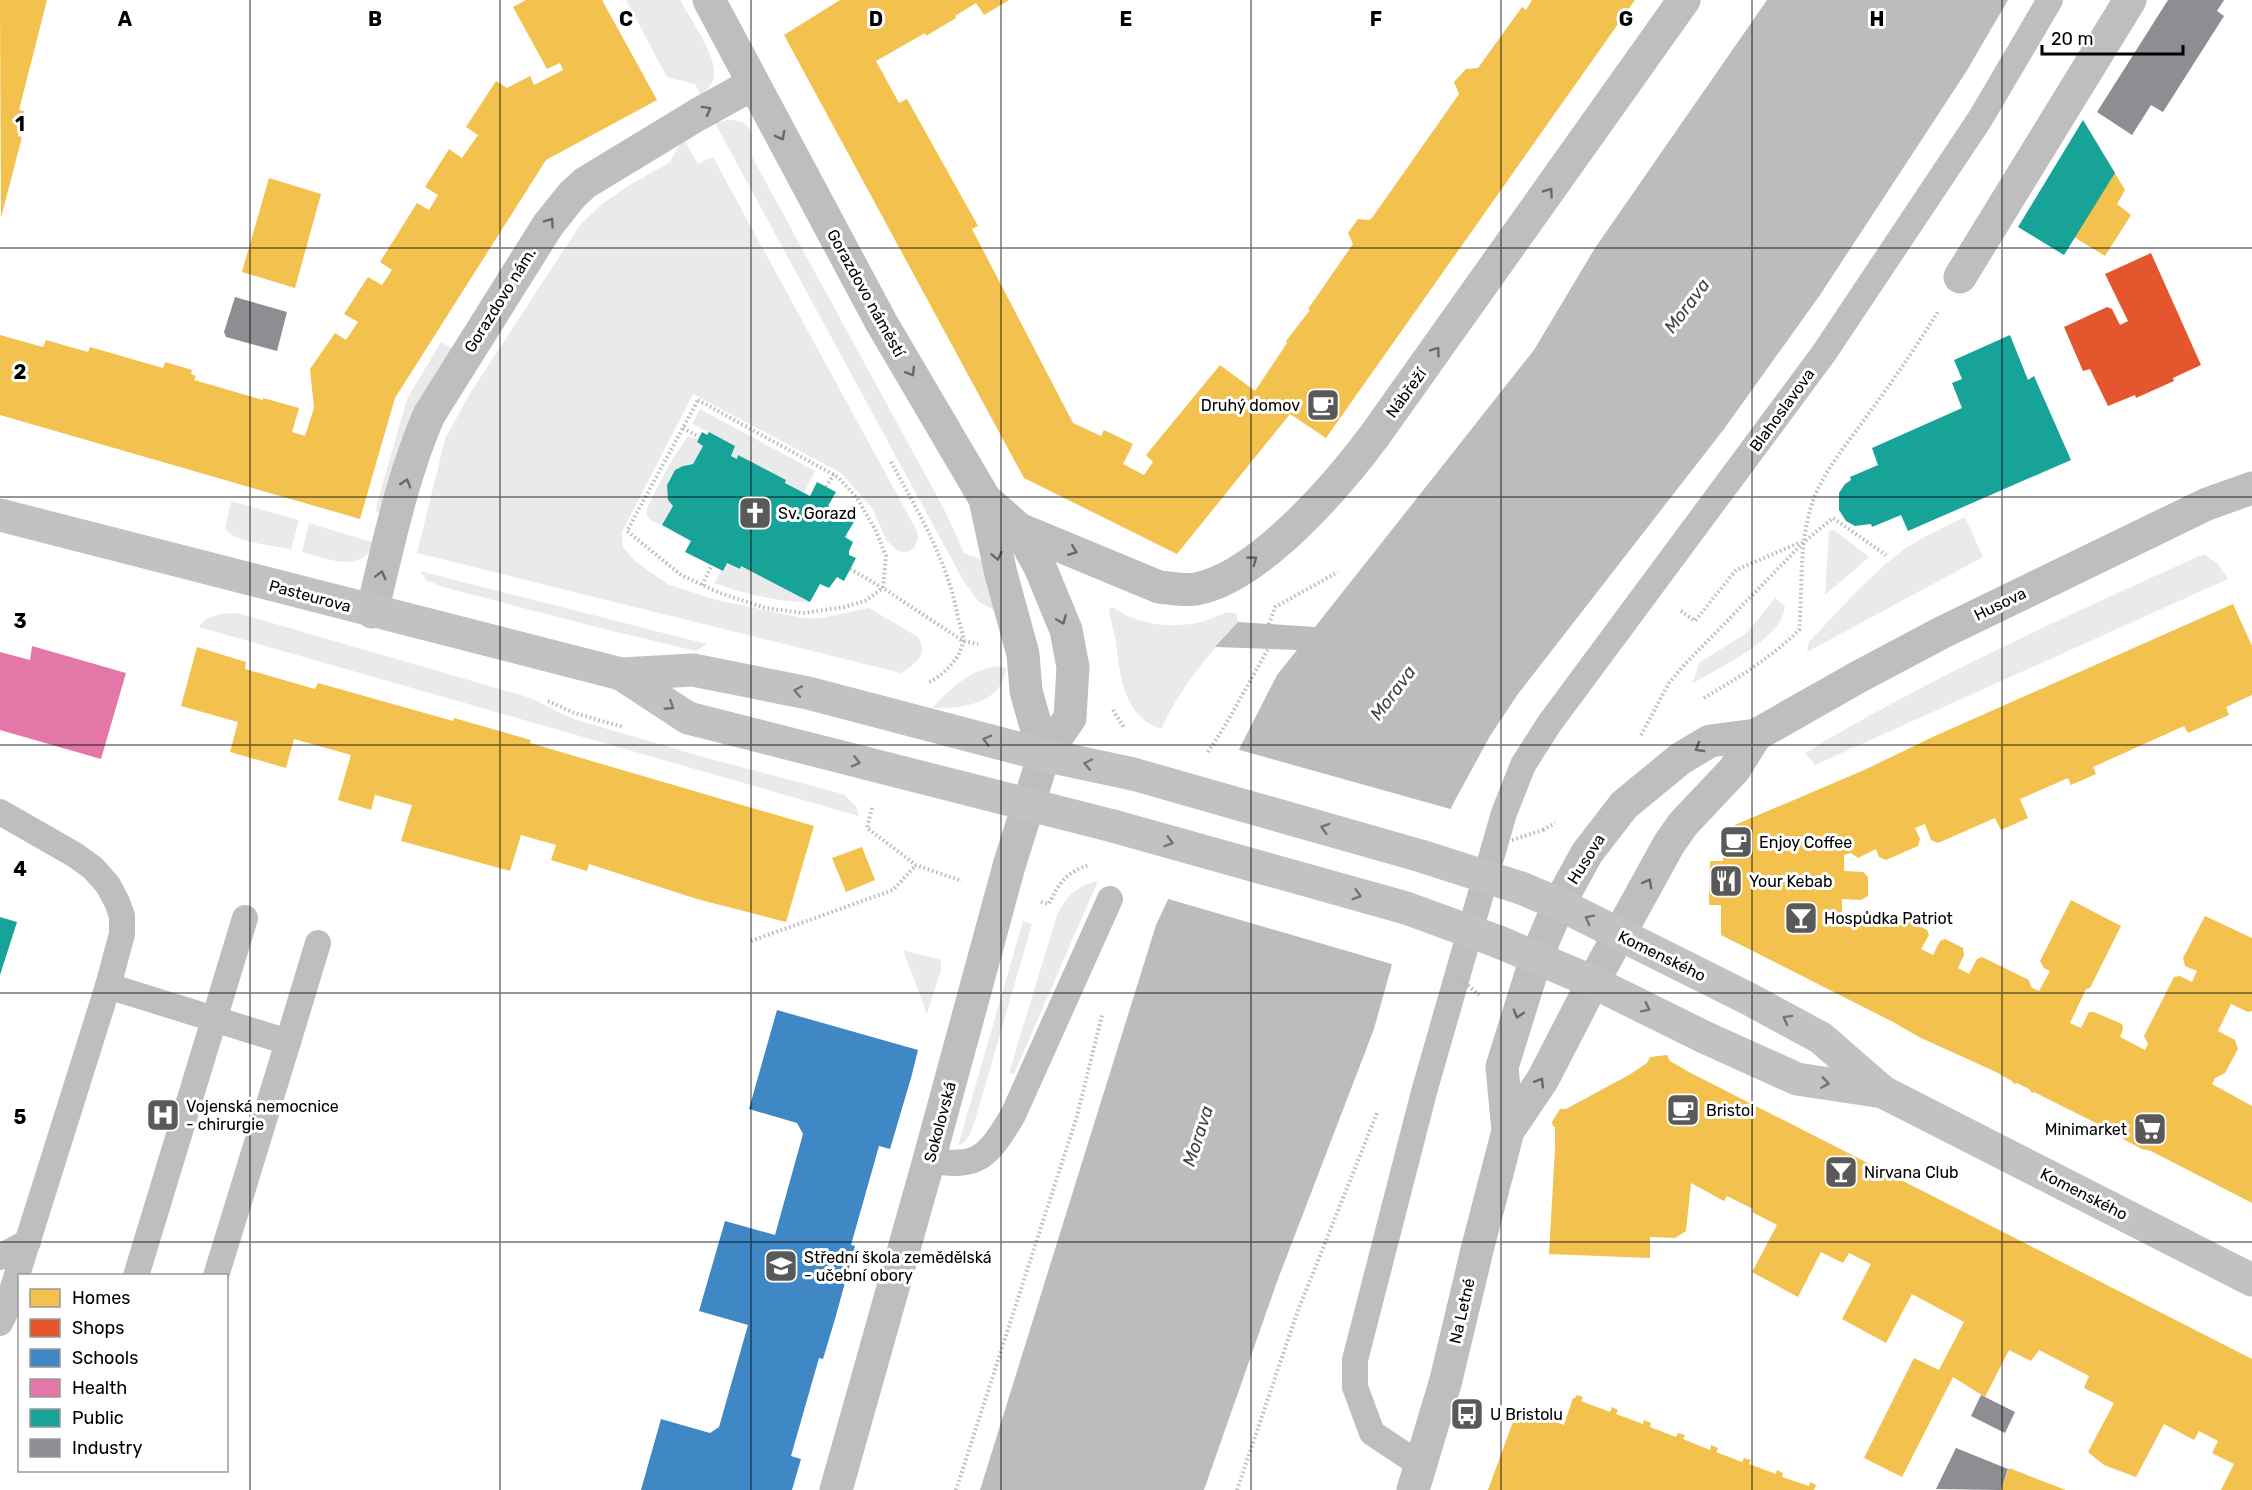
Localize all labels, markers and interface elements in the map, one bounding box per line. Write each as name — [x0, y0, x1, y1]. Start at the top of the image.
text: A — [118, 7, 133, 31]
text: B — [368, 7, 382, 31]
text: C — [619, 7, 633, 31]
text: D — [869, 7, 883, 31]
text: E — [1120, 7, 1132, 31]
text: F — [1370, 7, 1382, 31]
text: G — [1619, 7, 1633, 31]
text: H — [1870, 7, 1884, 31]
scale bar — [2042, 18, 2183, 56]
text: 20 m — [2051, 28, 2093, 50]
one-way arrow — [701, 106, 712, 117]
text: 1 — [15, 112, 25, 136]
one-way arrow — [774, 130, 785, 140]
one-way arrow — [1542, 187, 1553, 198]
one-way arrow — [543, 217, 554, 228]
street label: Gorazdovo náměstí — [823, 226, 910, 361]
street label: Gorazdovo nám. — [460, 244, 540, 356]
water label: Morava — [1659, 274, 1715, 338]
one-way arrow — [1429, 346, 1440, 357]
text: 2 — [14, 360, 27, 384]
street label: Nábřeží — [1382, 364, 1431, 421]
street label: Blahoslavova — [1746, 365, 1818, 455]
one-way arrow — [903, 366, 915, 376]
cafe icon: Druhý domov — [1305, 387, 1341, 423]
place label: Druhý domov — [1201, 396, 1300, 415]
one-way arrow — [399, 478, 411, 489]
church icon: Sv. Gorazd — [737, 495, 773, 531]
place label: Sv. Gorazd — [778, 504, 856, 523]
one-way arrow — [1067, 544, 1078, 556]
one-way arrow — [990, 551, 1003, 561]
one-way arrow — [1247, 556, 1258, 567]
one-way arrow — [373, 570, 386, 580]
street label: Pasteurova — [267, 576, 353, 616]
street label: Husova — [1971, 583, 2029, 625]
text: 3 — [13, 609, 27, 633]
one-way arrow — [1055, 613, 1067, 624]
water label: Morava — [1365, 661, 1421, 725]
one-way arrow — [793, 685, 803, 698]
one-way arrow — [663, 699, 674, 710]
one-way arrow — [982, 734, 992, 747]
one-way arrow — [1695, 740, 1706, 752]
one-way arrow — [851, 755, 861, 768]
one-way arrow — [1083, 759, 1093, 772]
one-way arrow — [1320, 823, 1331, 835]
cafe icon: Enjoy Coffee — [1718, 824, 1754, 860]
street label: Husova — [1563, 830, 1609, 888]
place label: Enjoy Coffee — [1759, 833, 1852, 852]
one-way arrow — [1163, 835, 1174, 847]
text: 4 — [13, 857, 27, 881]
restaurant icon: Your Kebab — [1708, 863, 1744, 899]
place label: Your Kebab — [1749, 872, 1832, 891]
one-way arrow — [1641, 879, 1652, 889]
one-way arrow — [1352, 887, 1362, 900]
bar icon: Hospůdka Patriot — [1783, 900, 1819, 936]
place label: Hospůdka Patriot — [1824, 909, 1953, 928]
one-way arrow — [1585, 915, 1596, 927]
street label: Komenského — [1615, 927, 1709, 985]
one-way arrow — [1639, 1001, 1650, 1013]
one-way arrow — [1512, 1008, 1525, 1019]
one-way arrow — [1783, 1015, 1793, 1026]
one-way arrow — [1820, 1077, 1829, 1089]
one-way arrow — [1533, 1078, 1544, 1089]
street label: Sokolovská — [920, 1080, 960, 1164]
cafe icon: Bristol — [1665, 1092, 1701, 1128]
hospital icon: Vojenská nemocnice - chirurgie — [145, 1097, 181, 1133]
place label: Vojenská nemocnice - chirurgie — [186, 1097, 339, 1134]
place label: Bristol — [1706, 1101, 1754, 1120]
water label: Morava — [1178, 1102, 1218, 1169]
text: 5 — [14, 1105, 27, 1129]
supermarket icon: Minimarket — [2132, 1111, 2168, 1147]
place label: Minimarket — [2045, 1120, 2127, 1139]
bar icon: Nirvana Club — [1823, 1154, 1859, 1190]
place label: Nirvana Club — [1864, 1163, 1959, 1182]
street label: Komenského — [2037, 1164, 2131, 1224]
school or university icon: Střední škola zemědělská - učební obory — [763, 1248, 799, 1284]
place label: Střední škola zemědělská - učební obory — [804, 1248, 992, 1285]
legend — [18, 1274, 228, 1472]
street label: Na Letné — [1445, 1276, 1479, 1346]
text: Homes — [72, 1287, 130, 1309]
text: Shops — [72, 1317, 124, 1339]
text: Schools — [72, 1347, 138, 1369]
text: Health — [72, 1377, 127, 1399]
bus stop icon: U Bristolu — [1449, 1396, 1485, 1432]
place label: U Bristolu — [1490, 1405, 1563, 1424]
text: Public — [72, 1407, 124, 1429]
text: Industry — [72, 1437, 142, 1459]

